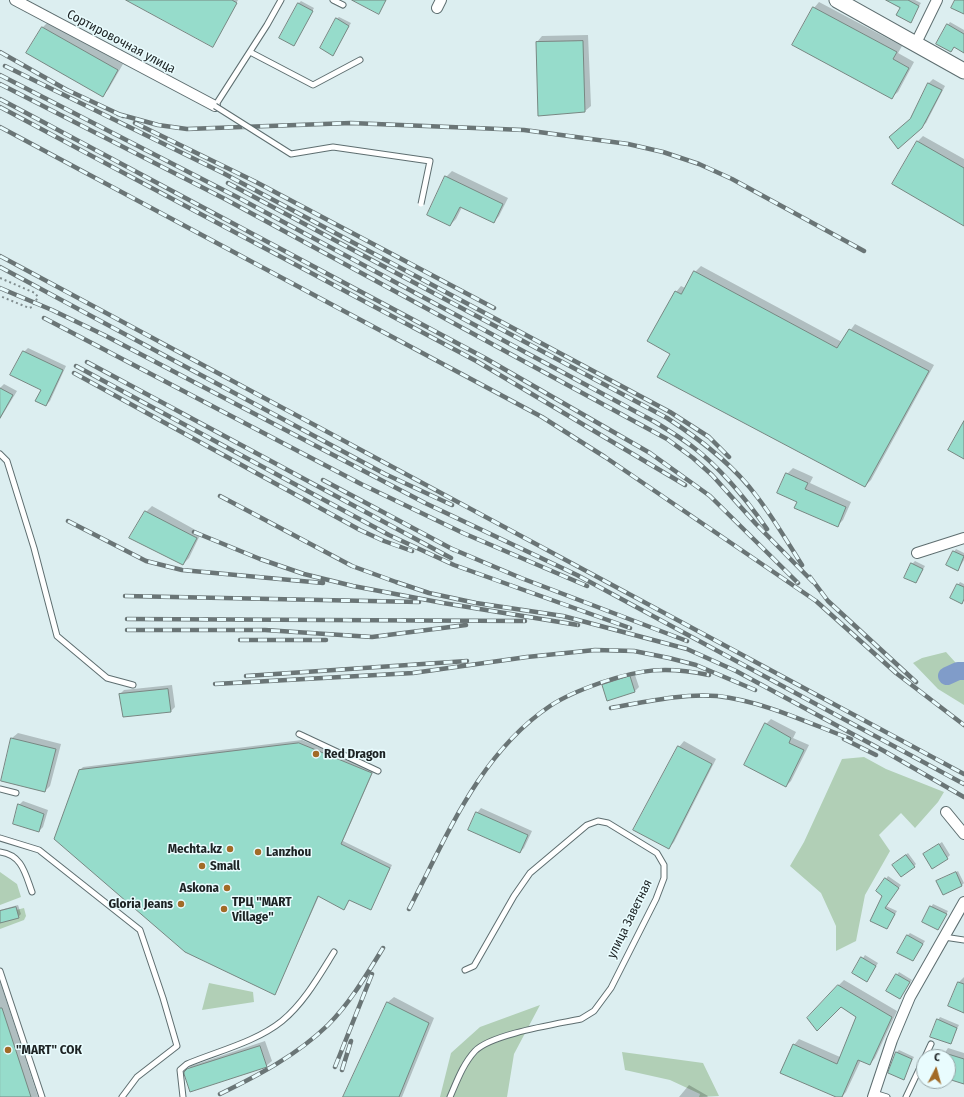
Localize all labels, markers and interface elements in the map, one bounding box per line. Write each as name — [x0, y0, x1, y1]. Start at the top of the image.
street label: Сортировочная улица — [64, 7, 178, 77]
place label: Red Dragon — [324, 746, 386, 762]
marker: Red Dragon — [311, 749, 321, 759]
place label: Mechta.kz — [168, 841, 222, 857]
marker: Mechta.kz — [225, 844, 235, 854]
place label: Lanzhou — [266, 844, 311, 860]
marker: Lanzhou — [253, 847, 263, 857]
place label: Small — [210, 858, 240, 874]
marker: Small — [197, 861, 207, 871]
street label: улица Заветная — [604, 877, 656, 961]
place label: Askona — [180, 880, 219, 896]
marker: Askona — [222, 883, 232, 893]
place label: ТРЦ "MART Village" — [232, 894, 292, 925]
place label: Gloria Jeans — [108, 896, 173, 912]
marker: Gloria Jeans — [176, 899, 186, 909]
marker: ТРЦ "MART Village" — [219, 904, 229, 914]
place label: "MART" СОК — [16, 1042, 82, 1058]
marker: "MART" СОК — [3, 1045, 13, 1055]
north arrow — [916, 1049, 956, 1089]
text: С — [934, 1051, 941, 1064]

